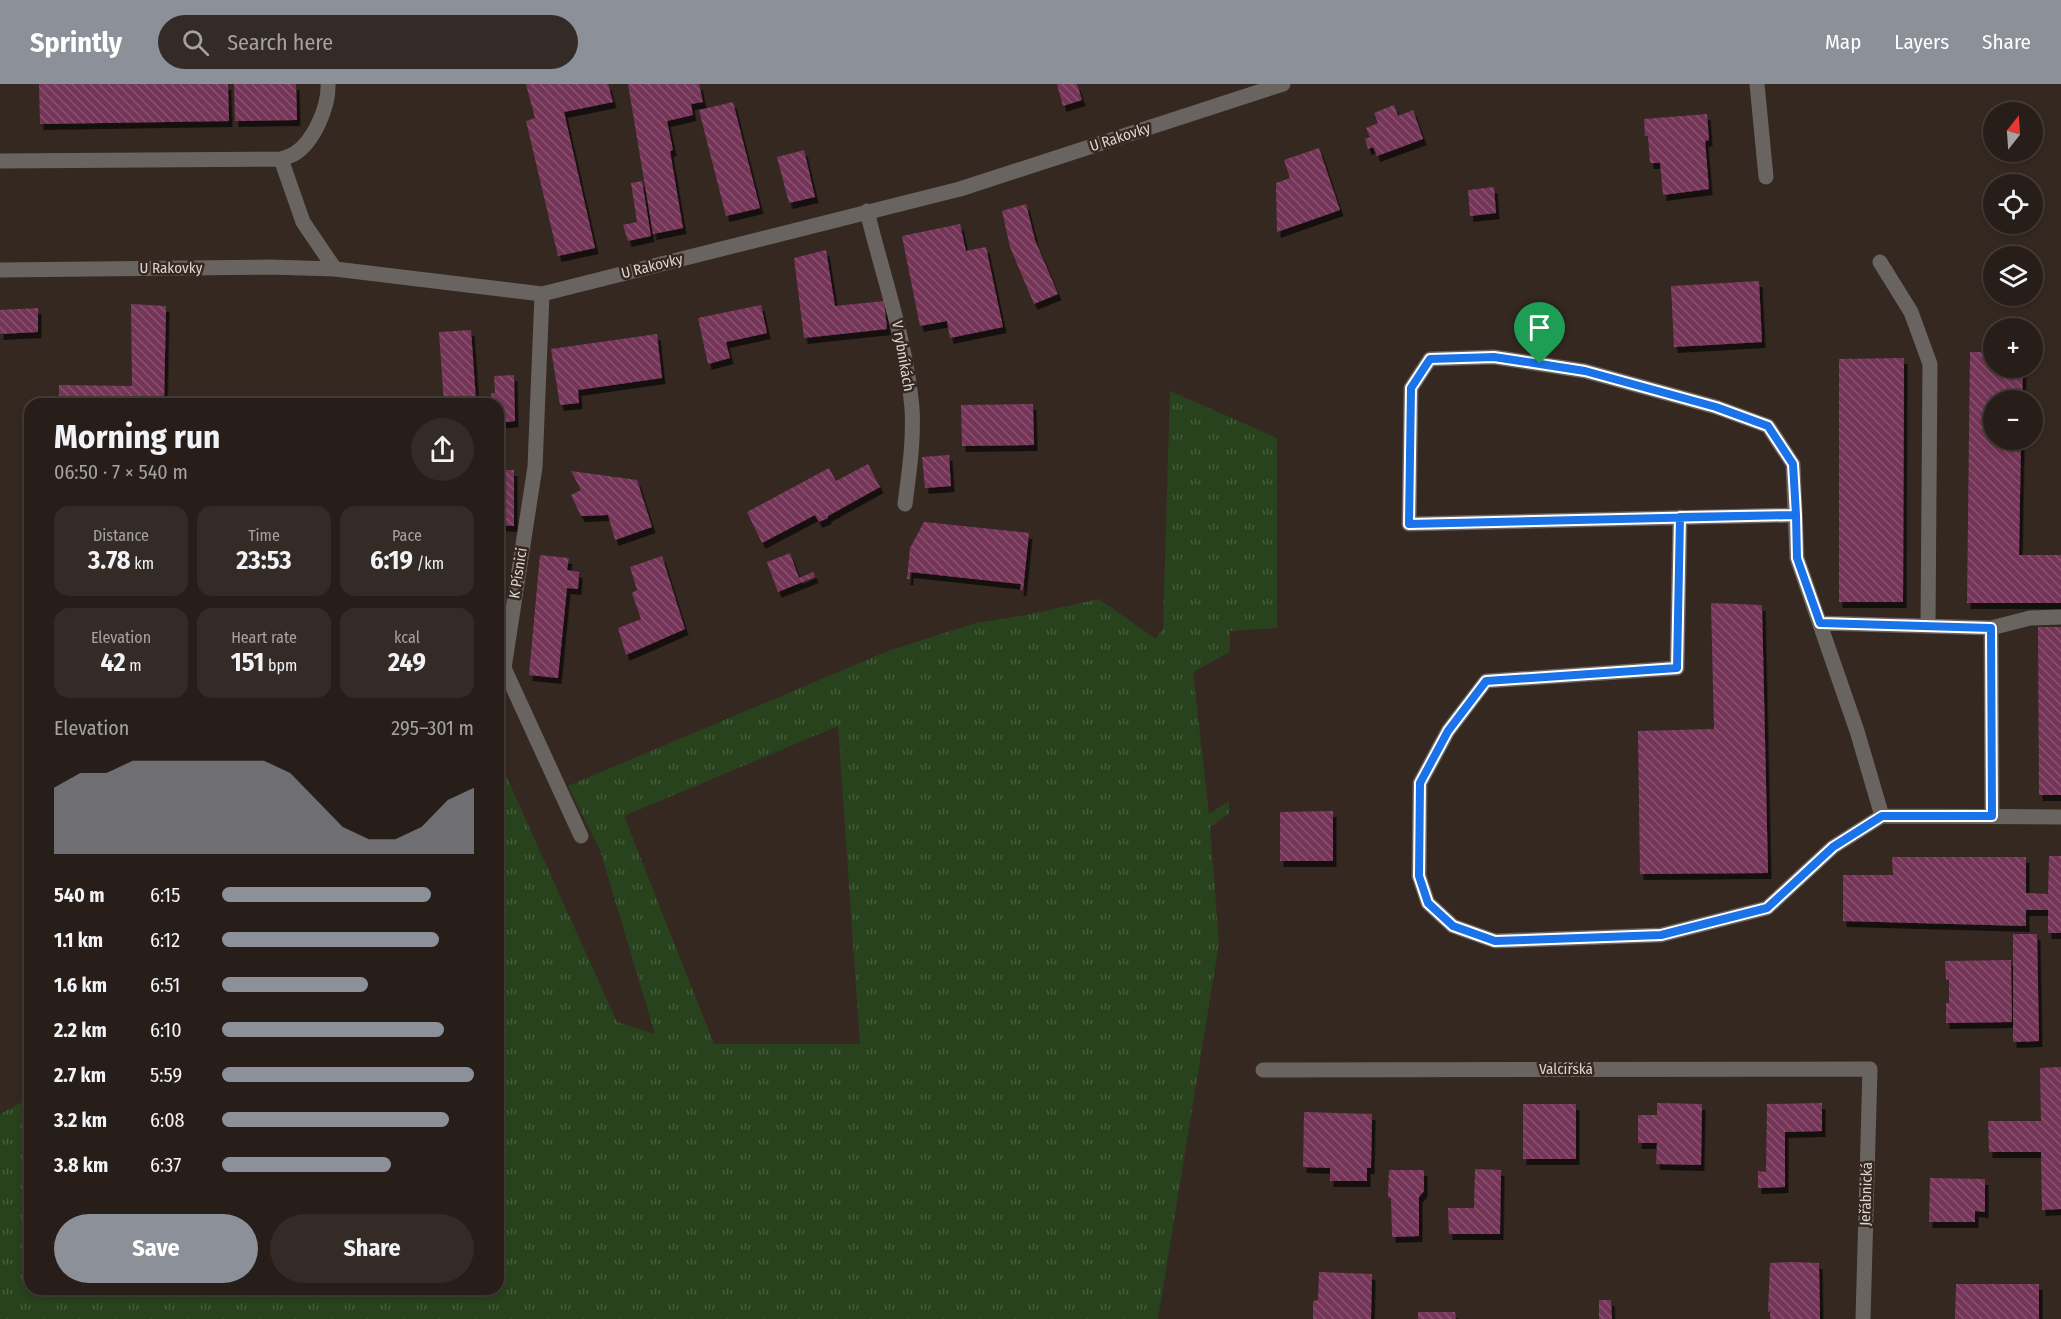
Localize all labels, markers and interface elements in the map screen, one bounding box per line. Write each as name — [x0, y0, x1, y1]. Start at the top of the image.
search box — [158, 15, 578, 69]
text: Sprintly — [30, 26, 122, 59]
icon: search — [179, 26, 212, 59]
text: Search here — [227, 29, 333, 56]
text: Map — [1825, 29, 1861, 55]
text: Layers — [1894, 29, 1949, 55]
text: Share — [1982, 29, 2031, 55]
north arrow — [1983, 102, 2043, 162]
map controls — [1983, 102, 2043, 450]
street label: U Rakovky — [1087, 119, 1153, 155]
button: locate — [1983, 174, 2043, 234]
button: layers — [1983, 246, 2043, 306]
street label: U Rakovky — [619, 250, 685, 282]
street label: U Rakovky — [140, 259, 203, 277]
pin — [1514, 302, 1565, 364]
icon: arrive — [1523, 311, 1556, 344]
button: + — [1983, 318, 2043, 378]
street label: V rybníkách — [888, 319, 918, 393]
button: − — [1983, 390, 2043, 450]
text: Morning run — [54, 417, 220, 457]
button: share — [411, 418, 474, 481]
text: 06:50 · 7 × 540 m — [54, 460, 188, 484]
text: Distance — [93, 526, 149, 545]
text: Time — [248, 526, 280, 545]
text: Pace — [392, 526, 422, 545]
text: 3.78 — [88, 545, 131, 576]
text: 23:53 — [236, 545, 292, 576]
text: 6:19 — [370, 545, 413, 576]
street label: K Písnici — [505, 546, 531, 600]
text: km — [131, 554, 154, 573]
text: /km — [413, 554, 444, 573]
text: Elevation — [91, 628, 151, 647]
text: Heart rate — [231, 628, 297, 647]
text: kcal — [394, 628, 420, 647]
text: 42 — [100, 647, 126, 678]
text: 151 — [231, 647, 264, 678]
text: 249 — [388, 647, 426, 678]
text: m — [126, 656, 142, 675]
text: bpm — [264, 656, 297, 675]
text: Elevation — [54, 716, 129, 740]
text: 295–301 m — [391, 716, 474, 740]
text: 540 m — [54, 883, 104, 907]
text: 6:15 — [150, 883, 180, 907]
text: 1.1 km — [54, 928, 103, 952]
text: 6:12 — [150, 928, 180, 952]
text: 1.6 km — [54, 973, 107, 997]
text: 6:51 — [150, 973, 180, 997]
text: 2.2 km — [54, 1018, 107, 1042]
text: 6:10 — [150, 1018, 182, 1042]
street label: Valcířská — [1539, 1060, 1593, 1078]
text: 2.7 km — [54, 1063, 106, 1087]
text: 5:59 — [150, 1063, 182, 1087]
text: 3.2 km — [54, 1108, 107, 1132]
text: 6:08 — [150, 1108, 185, 1132]
text: 3.8 km — [54, 1153, 108, 1177]
text: 6:37 — [150, 1153, 181, 1177]
street label: Jeřábnická — [1856, 1162, 1876, 1226]
button: Save — [54, 1214, 258, 1283]
button: Share — [270, 1214, 474, 1283]

